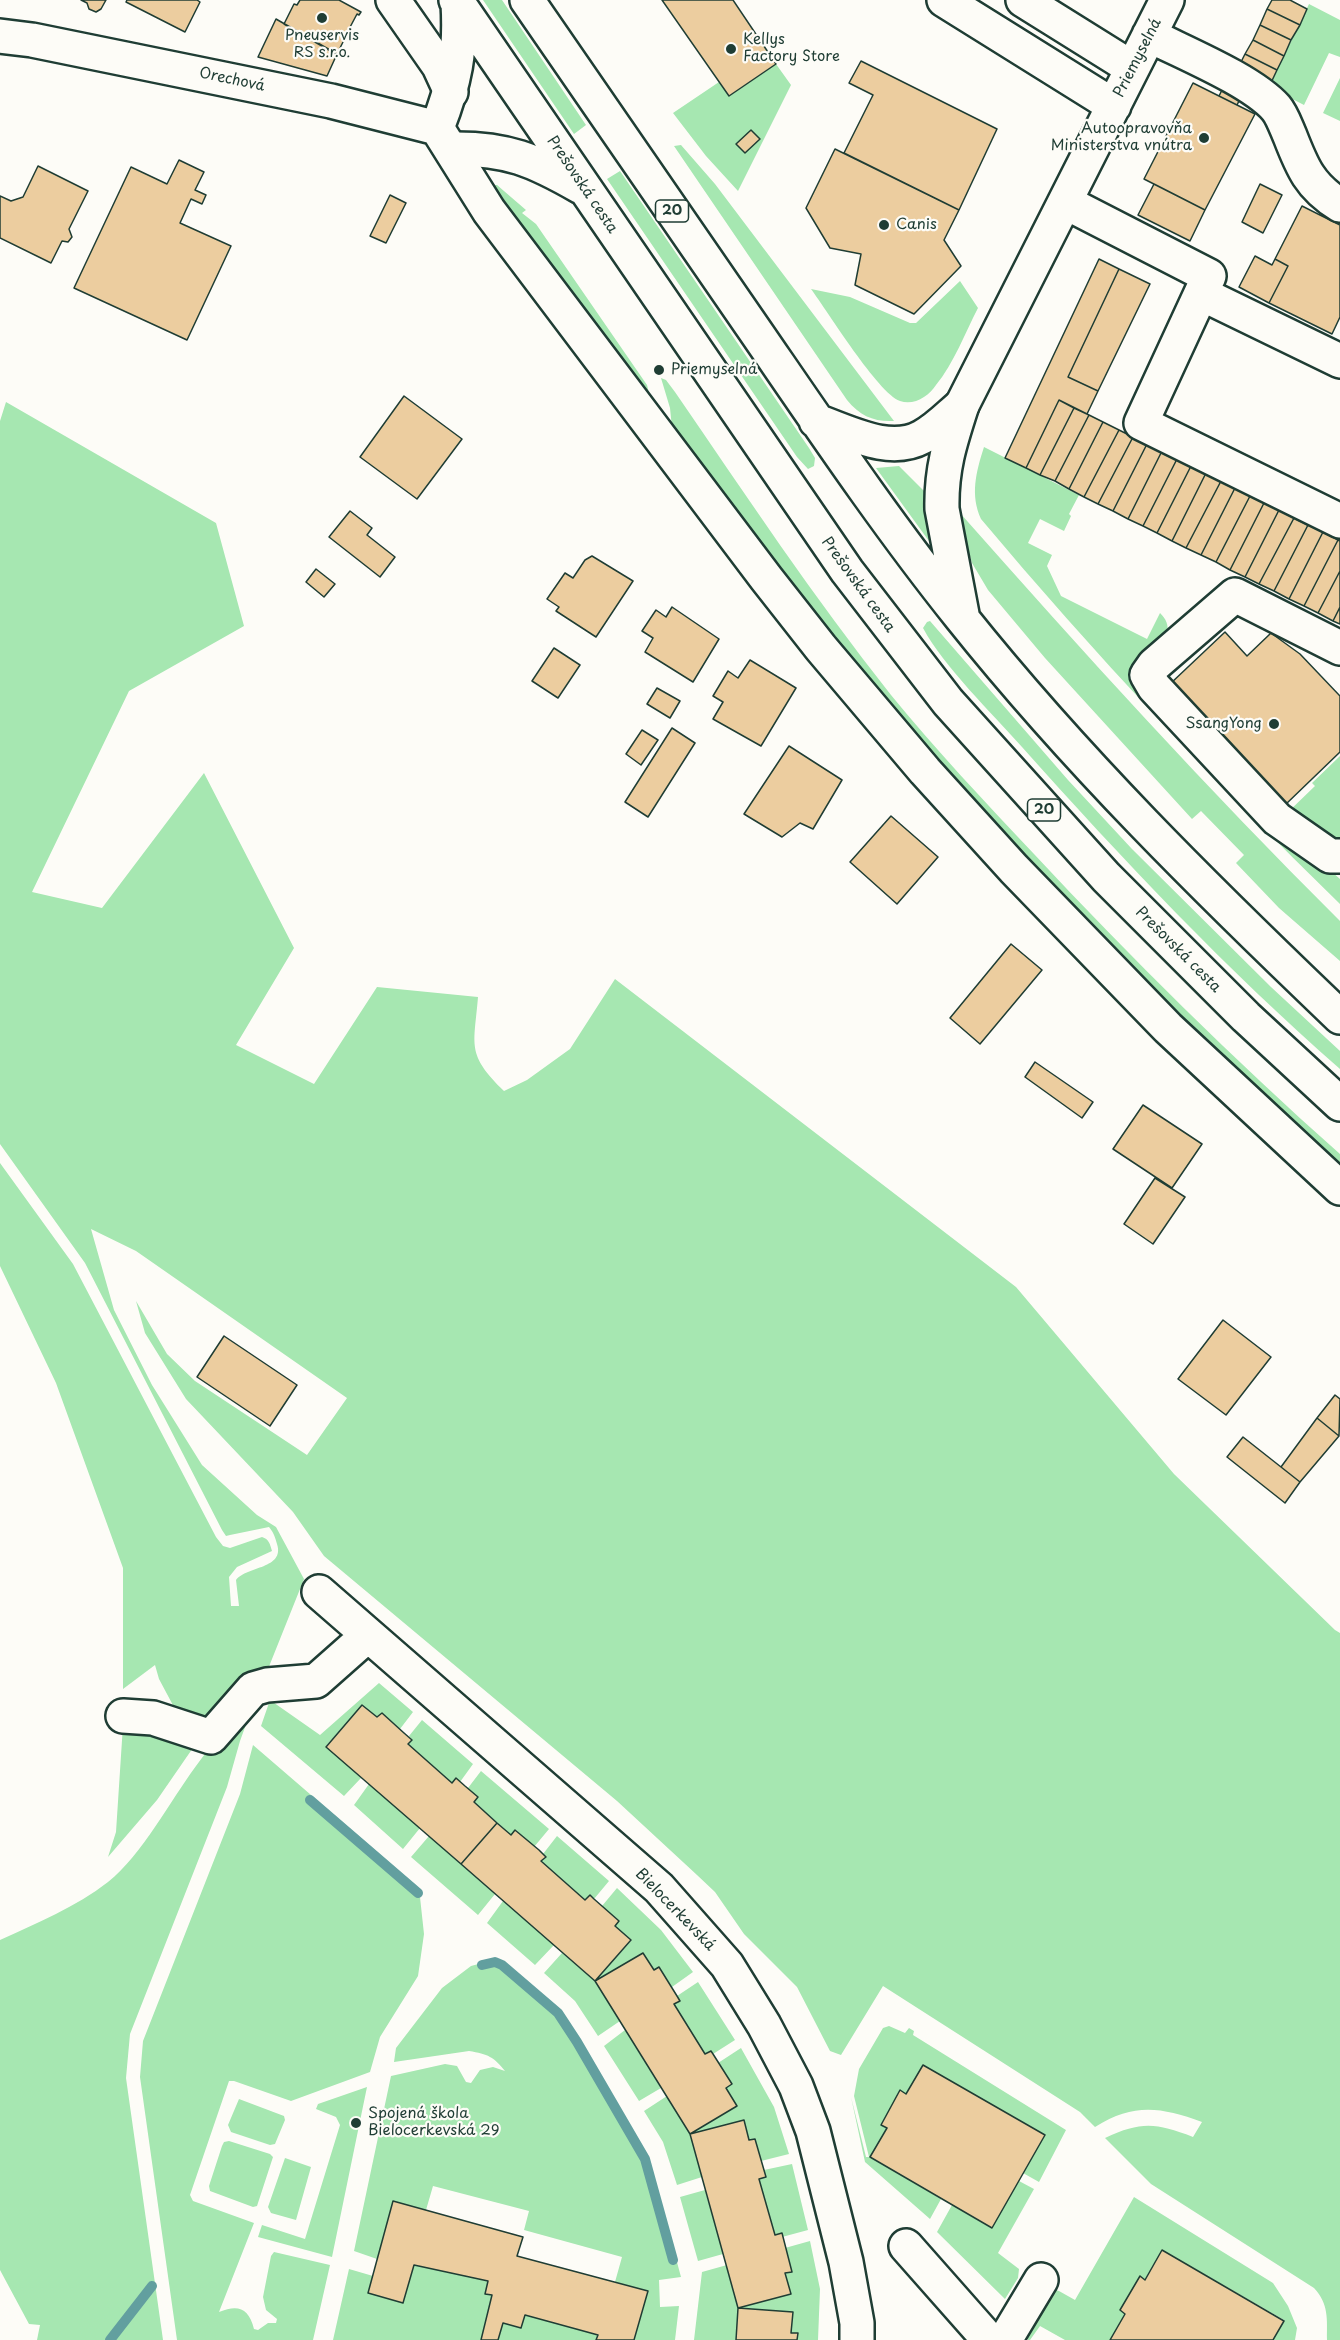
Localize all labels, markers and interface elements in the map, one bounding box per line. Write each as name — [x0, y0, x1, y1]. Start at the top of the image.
marker: Pneuservis RS s.r.o. — [315, 11, 329, 25]
street label: Priemyselná — [1110, 15, 1166, 101]
place label: Pneuservis RS s.r.o. — [285, 27, 359, 62]
place label: Kellys Factory Store — [743, 31, 840, 66]
marker: Kellys Factory Store — [724, 42, 738, 56]
street label: Orechová — [197, 64, 267, 96]
place label: Autoopravovňa Ministerstva vnútra — [1051, 120, 1192, 155]
marker: Autoopravovňa Ministerstva vnútra — [1197, 131, 1211, 145]
street label: Prešovská cesta — [543, 133, 621, 237]
road number: 20 — [656, 200, 688, 222]
place label: Canis — [896, 216, 937, 234]
marker: Canis — [877, 218, 891, 232]
place label: Priemyselná — [671, 361, 757, 379]
marker: Priemyselná — [652, 363, 666, 377]
street label: Prešovská cesta — [817, 534, 899, 636]
place label: SsangYong — [1186, 715, 1262, 733]
marker: SsangYong — [1267, 717, 1281, 731]
road number: 20 — [1028, 799, 1060, 821]
street label: Prešovská cesta — [1132, 904, 1224, 996]
street label: Bielocerkevská — [631, 1865, 719, 1955]
place label: Spojená škola Bielocerkevská 29 — [368, 2105, 499, 2140]
marker: Spojená škola Bielocerkevská 29 — [349, 2116, 363, 2130]

